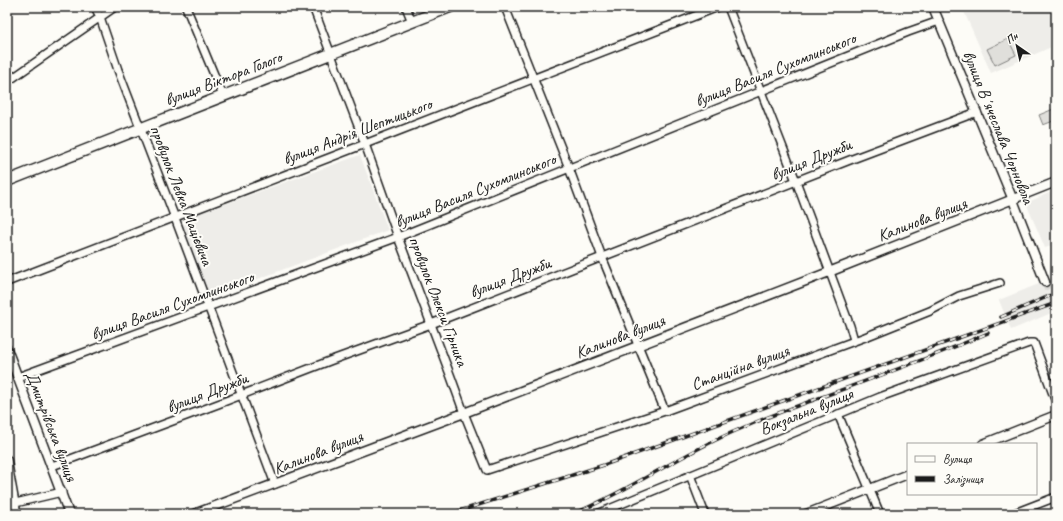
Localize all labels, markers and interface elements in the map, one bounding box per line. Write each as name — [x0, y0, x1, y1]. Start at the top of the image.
north arrow — [997, 26, 1037, 66]
street label: вулиця Василя Сухомлинського — [692, 27, 861, 111]
text: Пн — [1003, 28, 1021, 47]
street label: вулиця Віктора Голого — [162, 46, 287, 110]
street label: вулиця Вʼячеслава Чорновола — [958, 47, 1039, 208]
street label: вулиця Андрія Шептицького — [280, 93, 436, 170]
street label: провулок Левка Мацієвича — [145, 122, 218, 269]
street label: вулиця Дружби — [768, 133, 856, 185]
street label: вулиця Василя Сухомлинського — [392, 148, 561, 232]
street label: Калинова вулиця — [875, 193, 971, 246]
street label: провулок Олекси Гірника — [404, 233, 473, 370]
street label: вулиця Дружби — [467, 252, 555, 303]
street label: вулиця Василя Сухомлинського — [88, 266, 258, 345]
street label: Калинова вулиця — [573, 310, 669, 363]
street label: Станційна вулиця — [688, 340, 793, 395]
street label: вулиця Дружби — [164, 367, 252, 418]
street label: Дмитрівська вулиця — [21, 368, 83, 485]
street label: Вокзальна вулиця — [757, 383, 857, 441]
street label: Калинова вулиця — [271, 426, 367, 479]
legend — [907, 443, 1037, 495]
text: Вулиця — [943, 451, 972, 467]
text: Залізниця — [943, 471, 984, 487]

